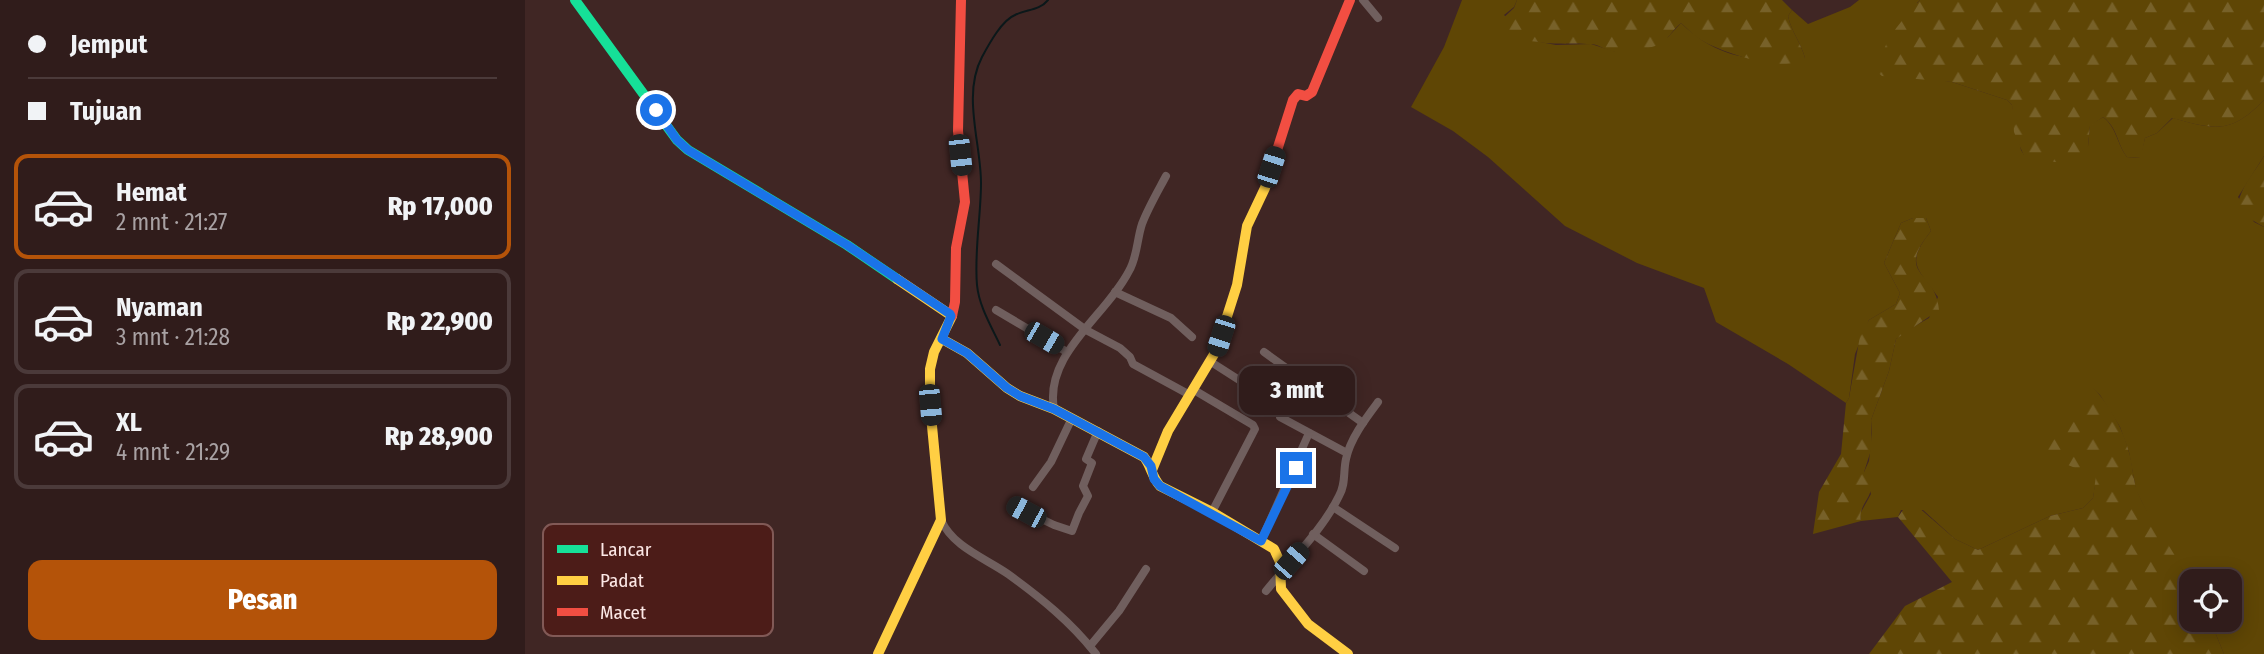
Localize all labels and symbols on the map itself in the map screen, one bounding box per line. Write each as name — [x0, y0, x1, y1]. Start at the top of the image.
route start — [640, 94, 672, 126]
car — [948, 133, 973, 177]
car — [1255, 144, 1288, 190]
car — [1205, 313, 1238, 359]
car — [1021, 318, 1068, 358]
callout: 3 mnt — [1238, 366, 1354, 416]
car — [918, 383, 943, 427]
route end — [1280, 452, 1312, 484]
car — [1003, 493, 1050, 531]
legend — [543, 524, 773, 636]
text: Lancar — [600, 538, 652, 561]
car — [1270, 538, 1313, 584]
text: Padat — [600, 569, 645, 592]
text: Macet — [600, 601, 647, 624]

